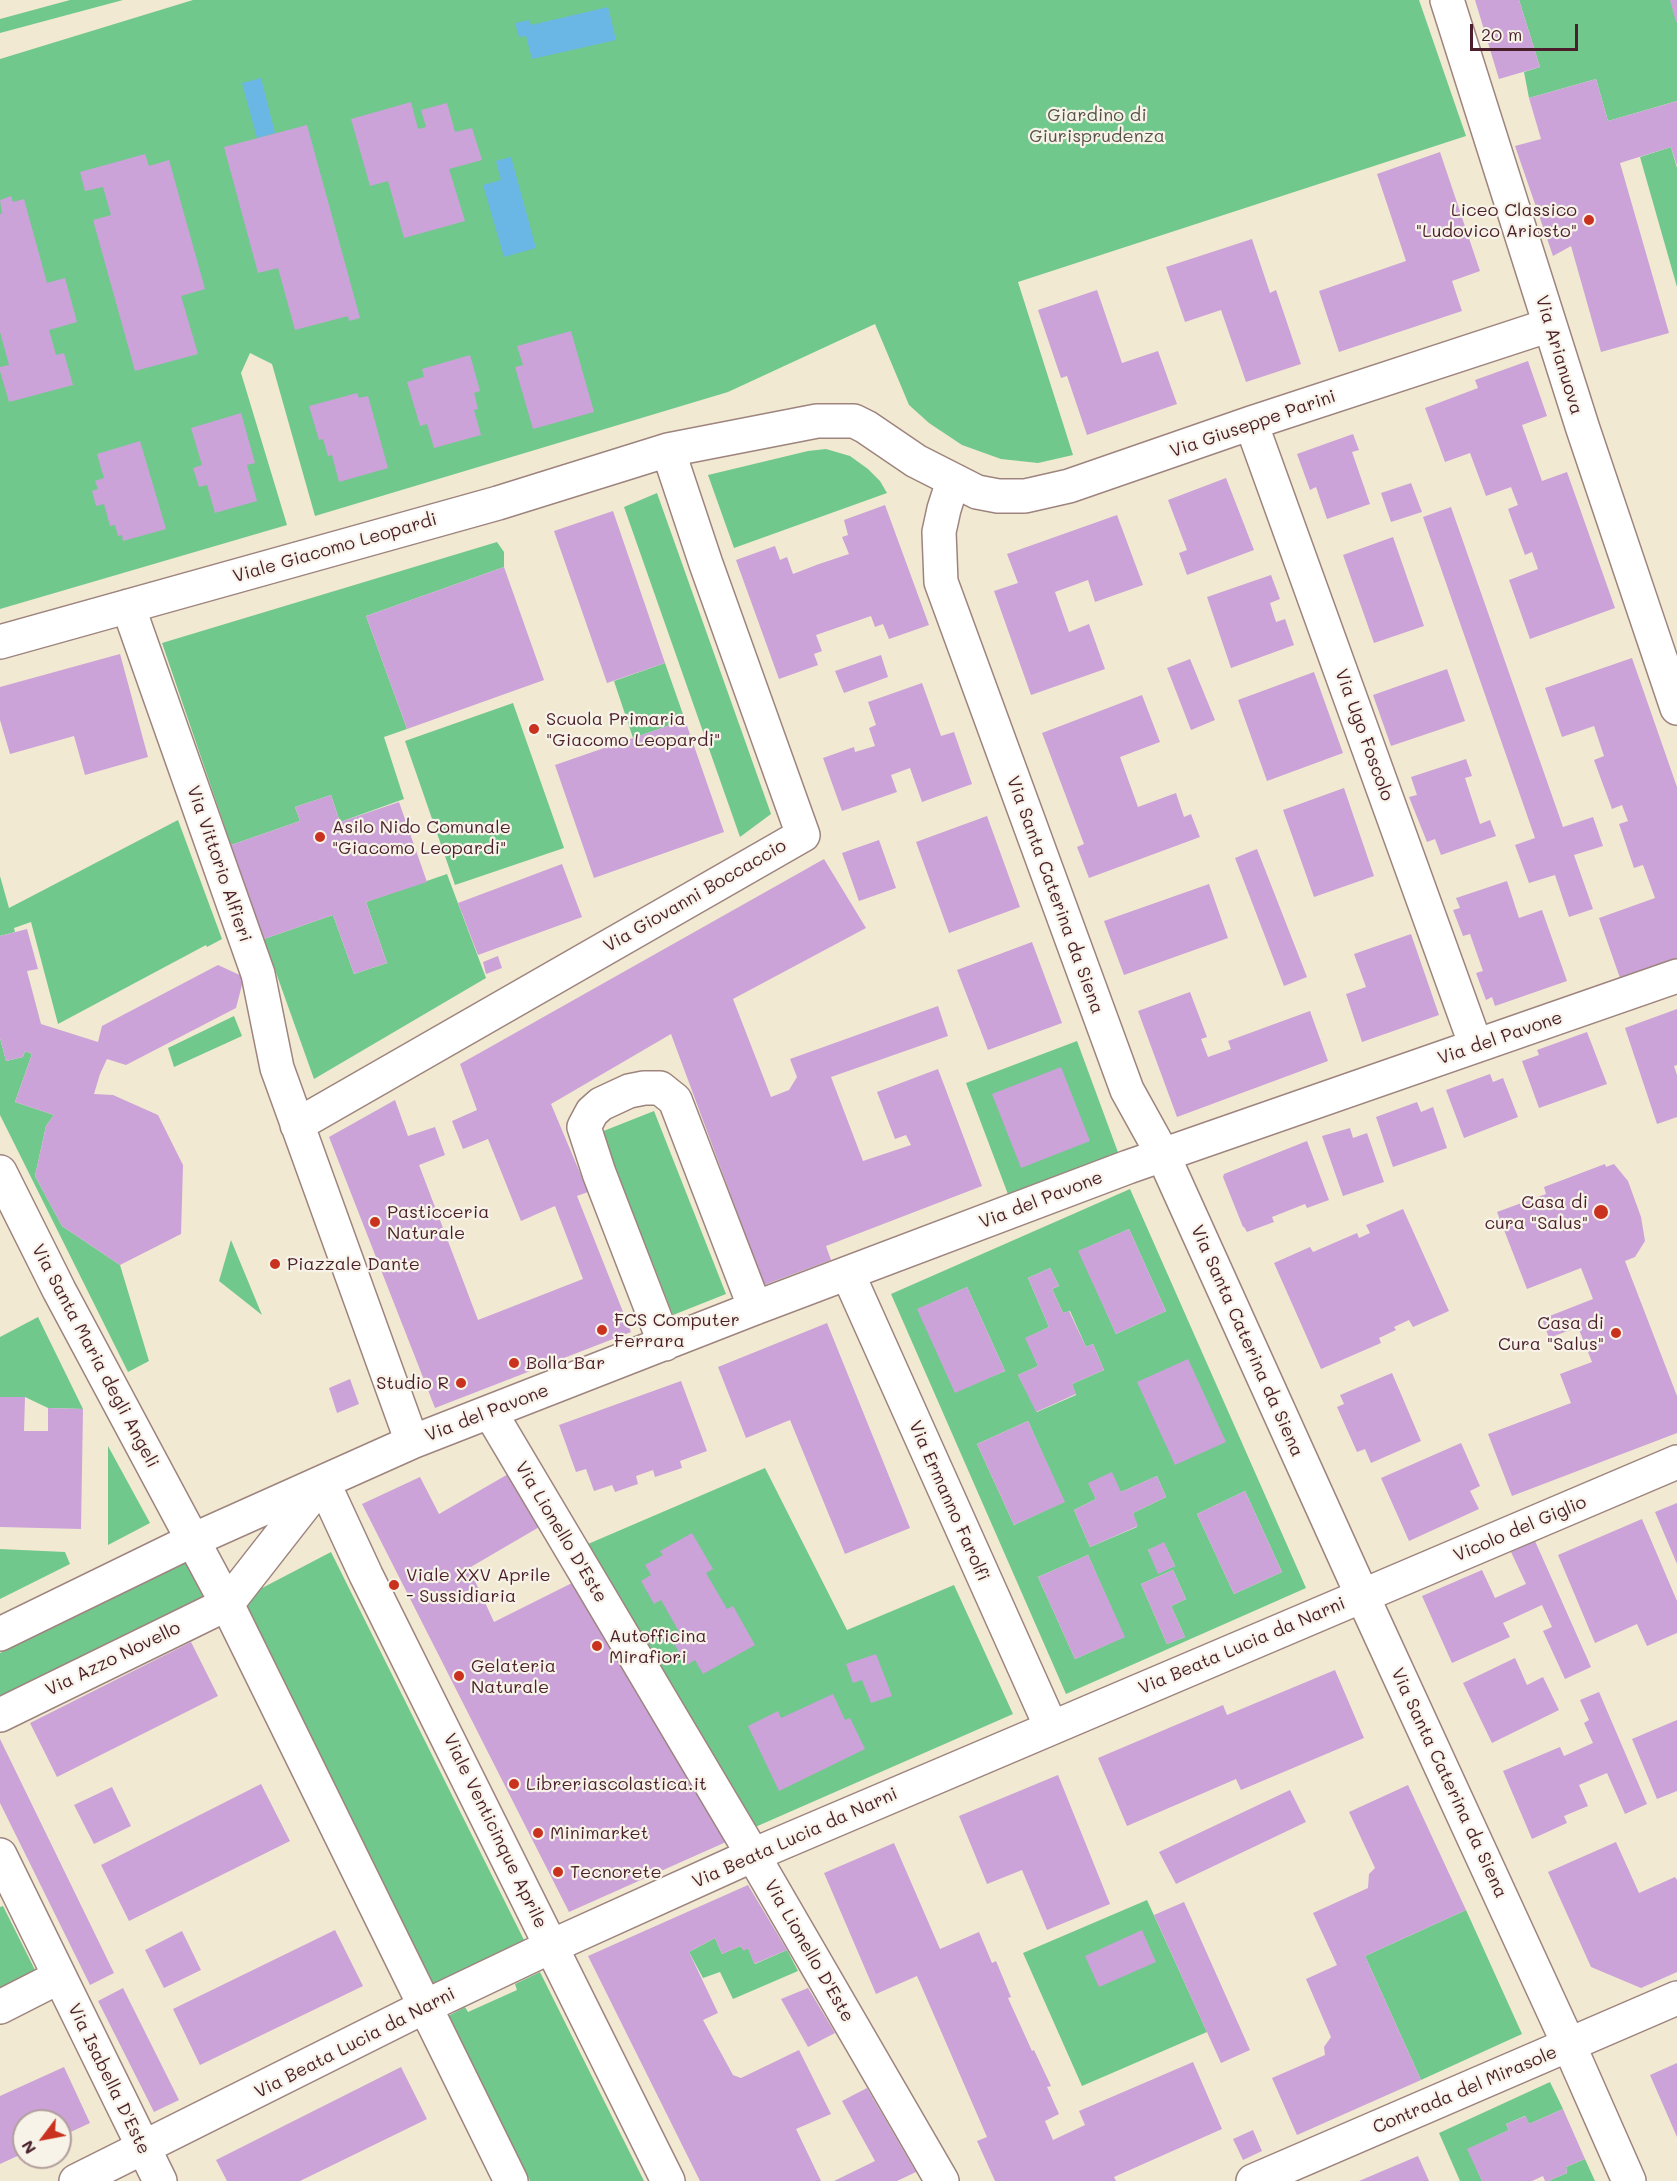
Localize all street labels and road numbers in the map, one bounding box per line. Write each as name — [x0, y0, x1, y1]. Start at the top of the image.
street label: Via Arianuova — [1531, 293, 1587, 417]
street label: Via Giuseppe Parini — [1167, 385, 1339, 463]
street label: Viale Giacomo Leopardi — [230, 508, 440, 588]
street label: Via Ugo Foscolo — [1330, 666, 1398, 804]
street label: Via Santa Caterina da Siena — [1002, 773, 1108, 1017]
street label: Via Vittorio Alfieri — [182, 783, 256, 945]
street label: Via Giovanni Boccaccio — [600, 835, 790, 957]
street label: Via del Pavone — [1435, 1007, 1565, 1069]
street label: Via del Pavone — [976, 1167, 1106, 1233]
street label: Via Santa Caterina da Siena — [1186, 1222, 1308, 1460]
street label: Via Santa Maria degli Angeli — [27, 1240, 163, 1472]
street label: Via del Pavone — [422, 1380, 552, 1446]
street label: Via Ermanno Farolfi — [904, 1417, 994, 1585]
street label: Via Lionello D'Este — [510, 1458, 612, 1606]
street label: Vicolo del Giglio — [1450, 1491, 1590, 1567]
street label: Via Beata Lucia da Narni — [1135, 1593, 1349, 1699]
street label: Via Azzo Novello — [42, 1617, 184, 1701]
street label: Via Santa Caterina da Siena — [1386, 1665, 1512, 1901]
street label: Viale Venticinque Aprile — [438, 1730, 552, 1932]
street label: Via Beata Lucia da Narni — [689, 1783, 901, 1893]
street label: Via Lionello D'Este — [759, 1876, 859, 2026]
street label: Via Beata Lucia da Narni — [251, 1983, 459, 2103]
street label: Via Isabella D'Este — [63, 2000, 155, 2158]
street label: Contrada del Mirasole — [1370, 2041, 1560, 2139]

